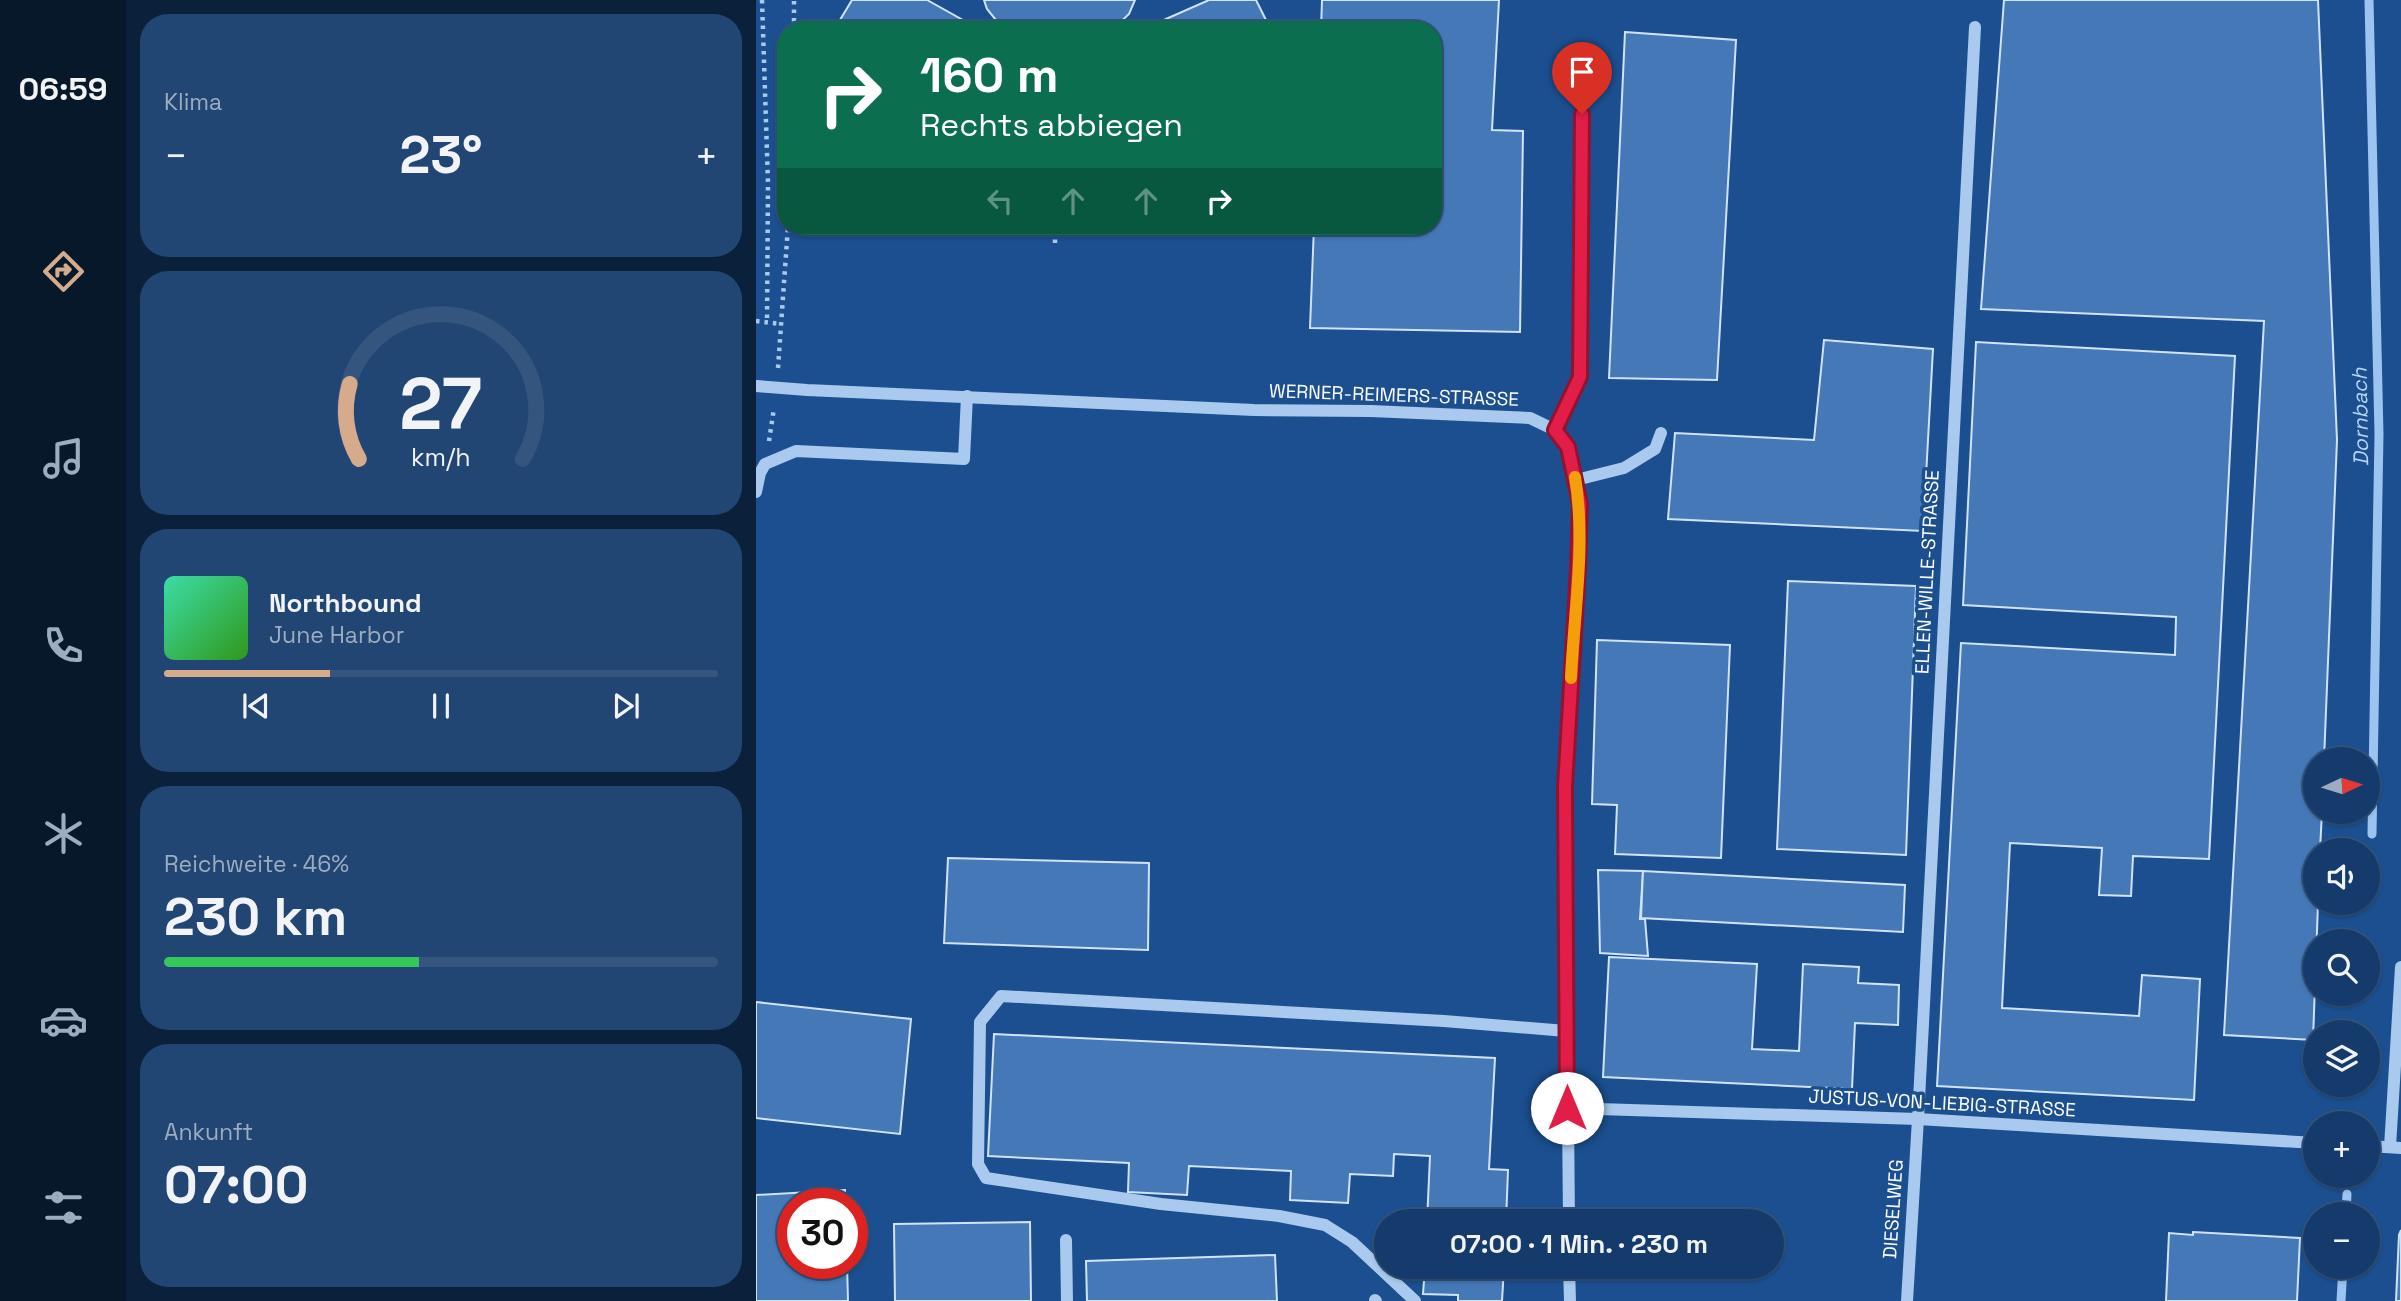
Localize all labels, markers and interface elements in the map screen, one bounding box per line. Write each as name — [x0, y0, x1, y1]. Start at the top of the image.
pin — [1552, 42, 1612, 114]
text: 160 m — [920, 44, 1058, 106]
icon: right — [805, 49, 896, 140]
icon: arrive — [1563, 53, 1601, 91]
text: 06:59 — [18, 69, 108, 109]
text: Klima — [164, 87, 222, 117]
text: Rechts abbiegen — [920, 105, 1183, 145]
text: 23° — [400, 122, 483, 188]
text: − — [164, 132, 188, 180]
text: + — [694, 132, 718, 180]
icon: left — [981, 182, 1019, 220]
icon: ahead — [1054, 182, 1092, 220]
icon: ahead — [1127, 182, 1165, 220]
icon: right — [1200, 182, 1238, 220]
icon: directions — [39, 247, 88, 296]
text: 27 — [400, 358, 482, 451]
water label: Dornbach — [2346, 366, 2374, 466]
street label: WERNER-REIMERS-STRASSE — [1269, 378, 1519, 412]
icon: music — [39, 434, 88, 483]
text: km/h — [411, 441, 471, 473]
street label: ELLEN-WILLE-STRASSE — [1909, 469, 1945, 675]
text: Northbound — [269, 586, 422, 620]
text: June Harbor — [269, 620, 404, 650]
icon: phone — [39, 621, 88, 670]
icon: previous — [237, 687, 275, 725]
icon: pause — [422, 687, 460, 725]
icon: next — [607, 687, 645, 725]
north arrow — [2303, 747, 2380, 824]
map controls — [2303, 747, 2380, 1279]
icon: climate — [39, 809, 88, 858]
button: sound — [2303, 838, 2380, 915]
text: Reichweite · 46% — [164, 849, 349, 879]
text: 230 km — [164, 884, 347, 950]
button: search — [2303, 929, 2380, 1006]
icon: car — [39, 996, 88, 1045]
button: layers — [2303, 1020, 2380, 1097]
position arrow — [1530, 1071, 1604, 1145]
street label: JUSTUS-VON-LIEBIG-STRASSE — [1808, 1084, 2076, 1122]
button: + — [2303, 1111, 2380, 1188]
text: Ankunft — [164, 1117, 253, 1147]
text: 07:00 — [164, 1152, 308, 1218]
street label: DIESELWEG — [1877, 1158, 1909, 1260]
icon: filters — [39, 1183, 88, 1232]
speed limit sign: 30 — [777, 1188, 868, 1279]
button: − — [2303, 1202, 2380, 1279]
text: 07:00 · 1 Min. · 230 m — [1450, 1227, 1708, 1261]

